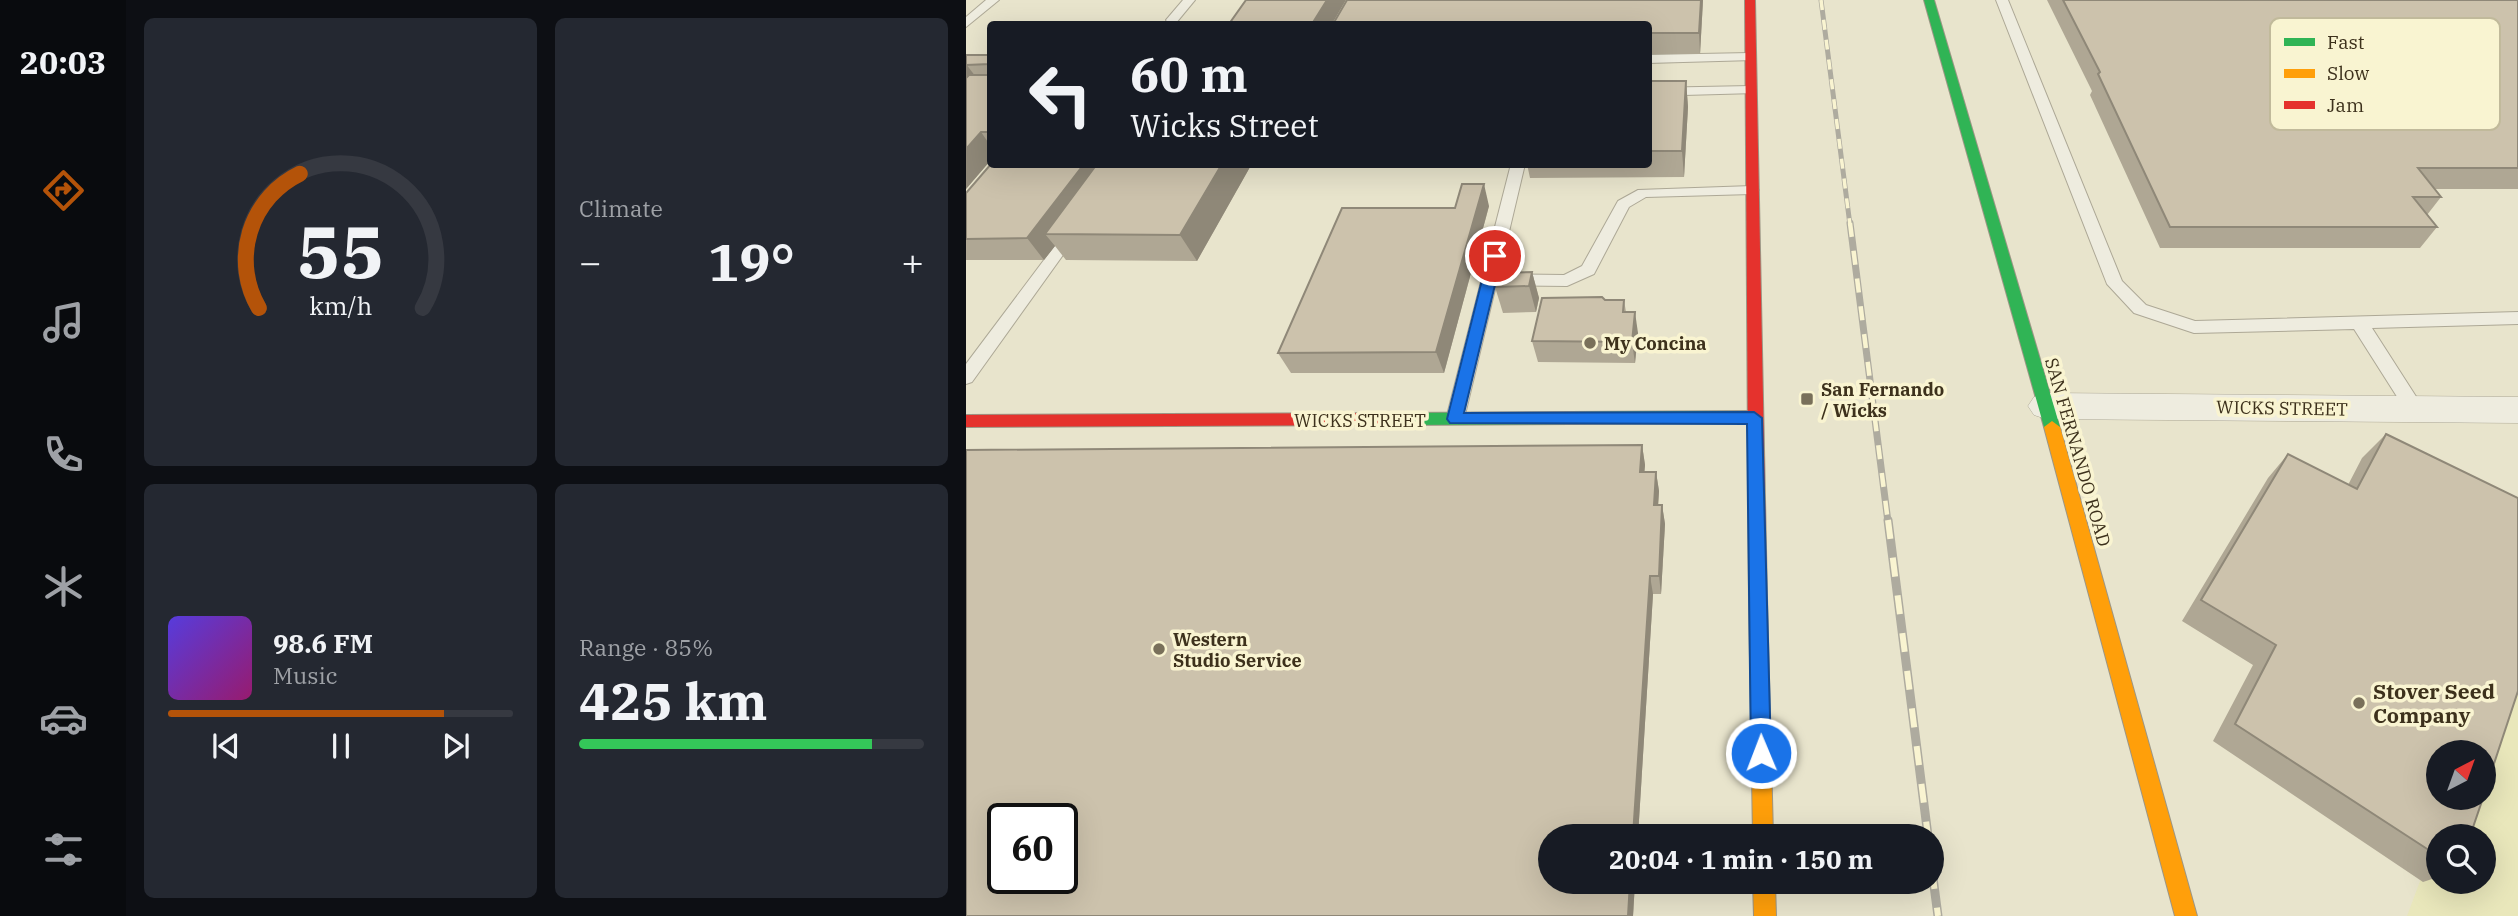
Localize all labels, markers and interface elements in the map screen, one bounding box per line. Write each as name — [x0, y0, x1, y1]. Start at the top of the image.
legend — [2270, 18, 2500, 130]
text: Fast — [2327, 30, 2365, 54]
text: 20:03 — [20, 41, 106, 83]
text: 60 m — [1130, 42, 1248, 105]
icon: left — [1015, 49, 1106, 140]
text: Slow — [2327, 61, 2369, 85]
text: Jam — [2327, 93, 2364, 117]
text: Wicks Street — [1130, 104, 1319, 146]
icon: directions — [39, 166, 88, 215]
text: Climate — [579, 193, 663, 223]
text: 55 — [297, 203, 384, 298]
pin — [1465, 226, 1525, 286]
text: 19° — [708, 228, 795, 295]
text: − — [579, 237, 602, 286]
text: + — [901, 237, 924, 286]
icon: arrive — [1476, 237, 1514, 275]
text: km/h — [309, 289, 372, 322]
icon: music — [39, 298, 88, 347]
place label: My Concina — [1604, 332, 1707, 355]
marker: My Concina — [1582, 335, 1598, 351]
street label: SAN FERNANDO ROAD — [2040, 355, 2116, 549]
place label: San Fernando / Wicks — [1821, 378, 1944, 422]
marker: San Fernando / Wicks — [1799, 391, 1815, 407]
street label: WICKS STREET — [2216, 395, 2348, 421]
street label: WICKS STREET — [1294, 409, 1426, 432]
icon: phone — [39, 430, 88, 479]
icon: climate — [39, 562, 88, 611]
text: 98.6 FM — [273, 626, 373, 660]
place label: Western Studio Service — [1173, 628, 1302, 672]
text: Range · 85% — [579, 632, 713, 662]
marker: Western Studio Service — [1151, 641, 1167, 657]
text: Music — [273, 660, 338, 690]
text: 425 km — [579, 667, 768, 734]
place label: Stover Seed Company — [2373, 677, 2495, 729]
icon: car — [39, 694, 88, 743]
marker: Stover Seed Company — [2351, 695, 2367, 711]
position arrow — [1724, 716, 1798, 790]
icon: previous — [207, 727, 245, 765]
icon: pause — [322, 727, 360, 765]
icon: next — [437, 727, 475, 765]
north arrow — [2426, 740, 2496, 810]
map controls — [2426, 740, 2496, 894]
speed limit sign: 60 — [987, 803, 1078, 894]
button: search — [2426, 824, 2496, 894]
icon: filters — [39, 825, 88, 874]
text: 20:04 · 1 min · 150 m — [1609, 842, 1873, 876]

